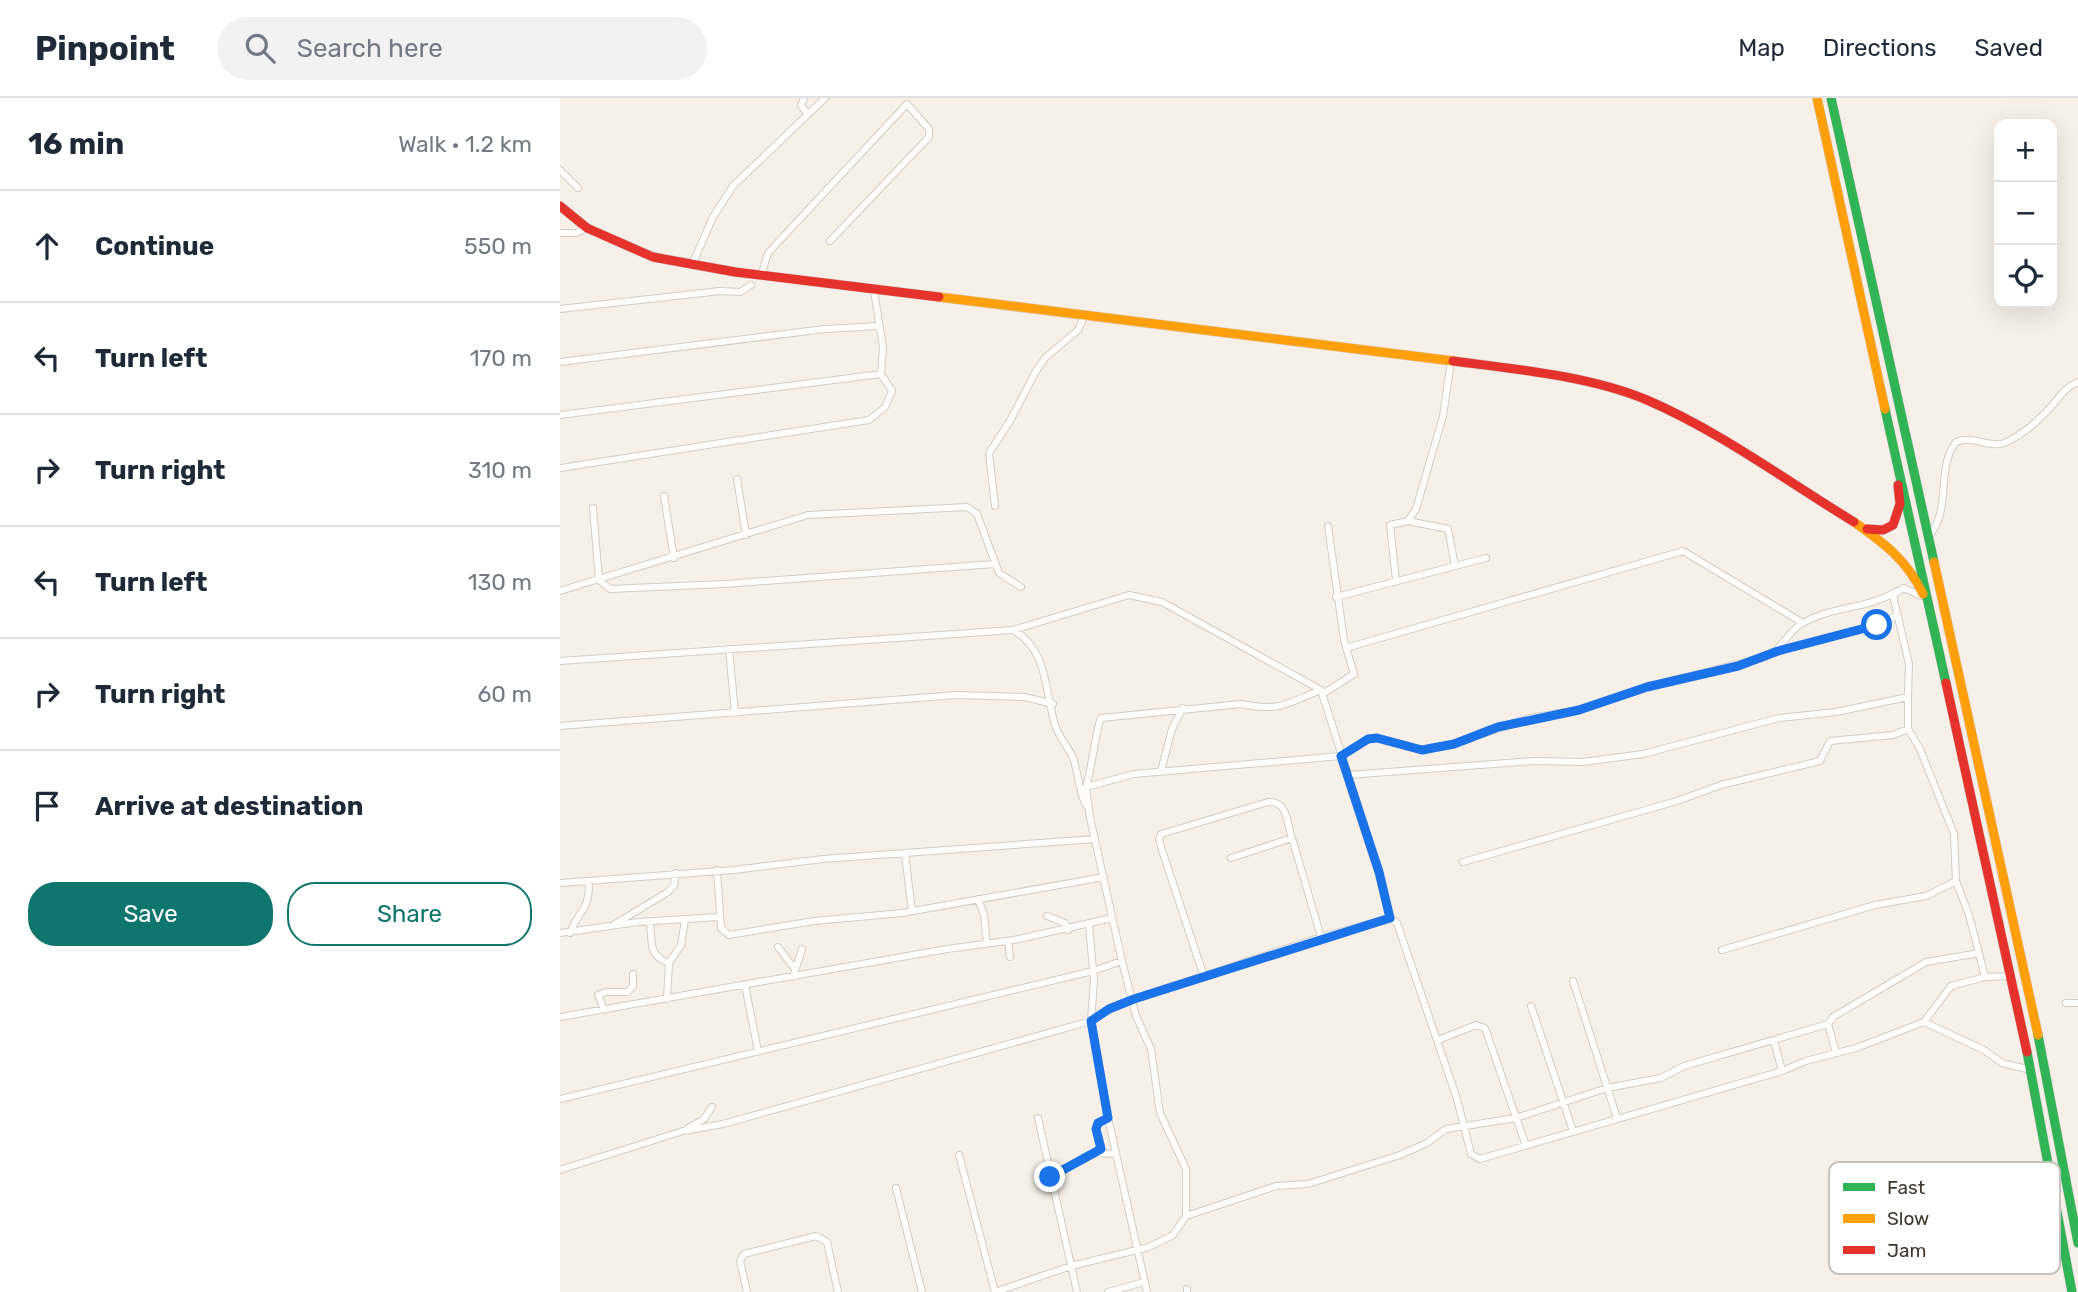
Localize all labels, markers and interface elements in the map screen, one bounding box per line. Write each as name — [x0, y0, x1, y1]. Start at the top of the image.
search box — [217, 17, 707, 80]
text: Pinpoint — [35, 29, 175, 68]
icon: search — [241, 29, 279, 67]
text: Search here — [297, 33, 443, 64]
text: Map — [1738, 34, 1785, 62]
text: Directions — [1823, 34, 1936, 62]
text: Saved — [1974, 34, 2043, 62]
map controls — [1994, 119, 2057, 308]
button: + — [1994, 119, 2057, 182]
text: 16 min — [28, 126, 124, 162]
text: Walk · 1.2 km — [398, 130, 532, 158]
button: − — [1994, 182, 2057, 245]
icon: ahead — [28, 227, 66, 265]
text: Continue — [95, 231, 214, 262]
text: 550 m — [464, 232, 532, 260]
button: locate — [1994, 245, 2057, 308]
icon: left — [28, 339, 66, 377]
text: Turn left — [95, 343, 207, 374]
text: 170 m — [470, 344, 532, 372]
icon: right — [28, 451, 66, 489]
text: Turn right — [95, 455, 225, 486]
text: 310 m — [468, 456, 532, 484]
icon: left — [28, 563, 66, 601]
text: Turn left — [95, 567, 207, 598]
text: 130 m — [468, 568, 532, 596]
route start — [1861, 609, 1892, 640]
icon: right — [28, 675, 66, 713]
text: Turn right — [95, 679, 225, 710]
text: 60 m — [477, 680, 532, 708]
icon: arrive — [28, 787, 66, 825]
text: Arrive at destination — [95, 791, 363, 822]
button: Save — [28, 882, 273, 946]
button: Share — [287, 882, 532, 946]
route end — [1034, 1161, 1065, 1192]
legend — [1829, 1162, 2060, 1274]
text: Fast — [1887, 1176, 1926, 1199]
text: Slow — [1887, 1207, 1929, 1230]
text: Jam — [1887, 1239, 1926, 1262]

